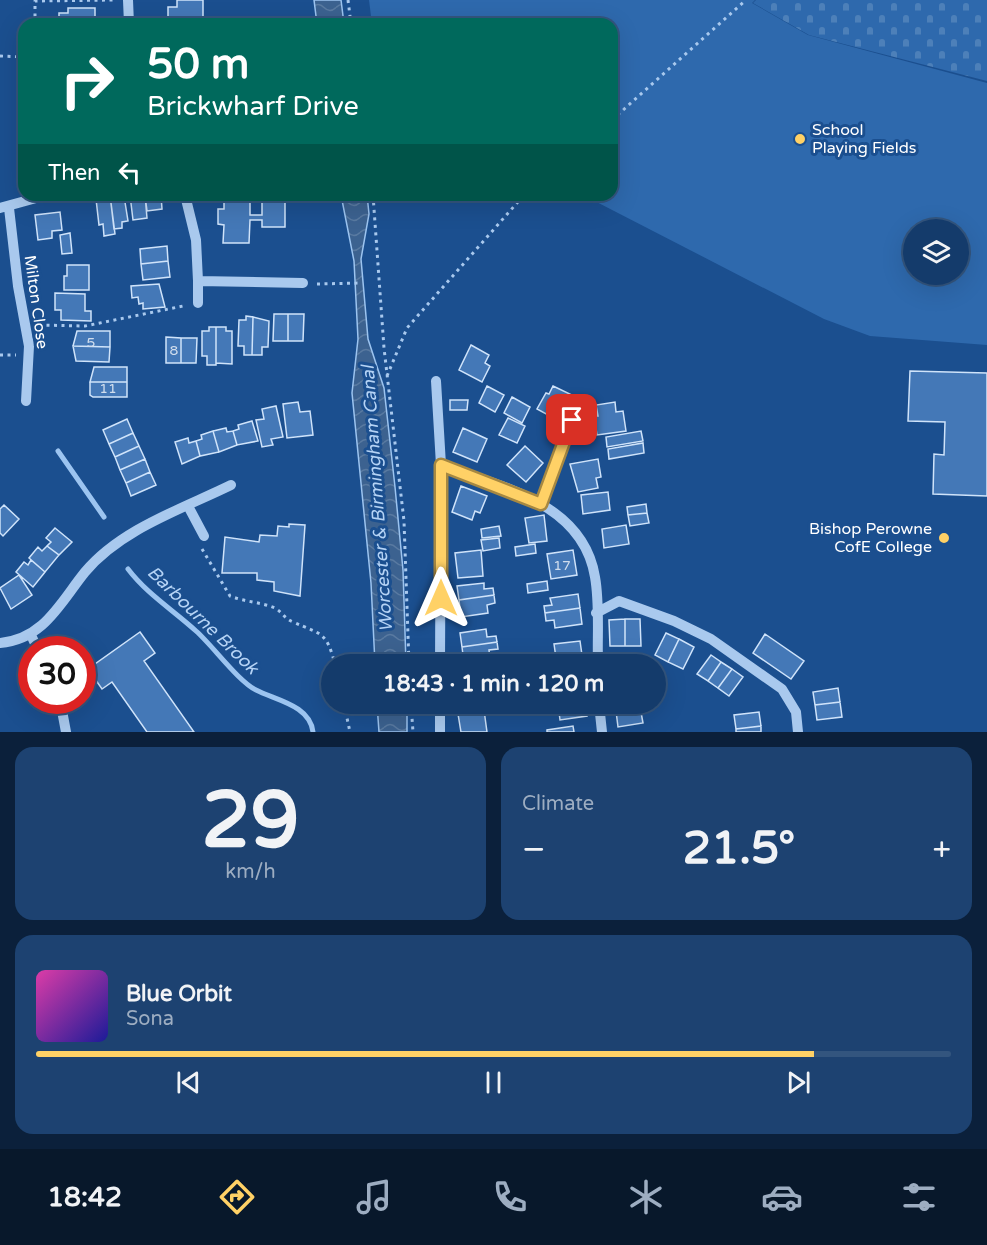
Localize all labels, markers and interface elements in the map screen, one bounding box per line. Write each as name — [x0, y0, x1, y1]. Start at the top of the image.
text: 50 m — [147, 39, 249, 90]
icon: right — [48, 42, 126, 120]
text: Brickwharf Drive — [147, 90, 359, 123]
place label: School Playing Fields — [812, 120, 916, 158]
marker: School Playing Fields — [793, 132, 807, 146]
icon: left — [113, 156, 146, 189]
text: Then — [48, 160, 101, 186]
map controls — [903, 219, 969, 285]
button: layers — [903, 219, 969, 285]
street label: Milton Close — [20, 254, 52, 350]
house number: 5 — [87, 334, 95, 351]
house number: 8 — [170, 342, 179, 359]
water label: Worcester & Birmingham Canal — [357, 363, 397, 633]
house number: 11 — [99, 380, 117, 397]
pin — [546, 394, 597, 445]
icon: arrive — [555, 403, 588, 436]
place label: Bishop Perowne CofE College — [809, 519, 932, 557]
marker: Bishop Perowne CofE College — [937, 531, 951, 545]
house number: 17 — [553, 557, 571, 574]
water label: Barbourne Brook — [143, 561, 264, 679]
position arrow — [409, 566, 473, 630]
speed limit sign: 30 — [18, 636, 96, 714]
text: 18:43 · 1 min · 120 m — [383, 671, 604, 697]
text: 29 — [202, 774, 299, 868]
text: Climate — [522, 792, 594, 816]
text: 21.5° — [683, 822, 795, 876]
text: − — [522, 830, 546, 869]
text: + — [932, 830, 951, 869]
text: km/h — [225, 860, 276, 884]
text: Blue Orbit — [126, 981, 232, 1007]
text: Sona — [126, 1007, 174, 1031]
icon: previous — [172, 1066, 205, 1099]
icon: pause — [477, 1066, 510, 1099]
icon: next — [782, 1066, 815, 1099]
icon: directions — [216, 1176, 258, 1218]
icon: music — [353, 1176, 395, 1218]
icon: phone — [489, 1176, 531, 1218]
icon: climate — [625, 1176, 667, 1218]
icon: car — [761, 1176, 803, 1218]
icon: filters — [898, 1176, 940, 1218]
text: 18:42 — [47, 1181, 122, 1214]

